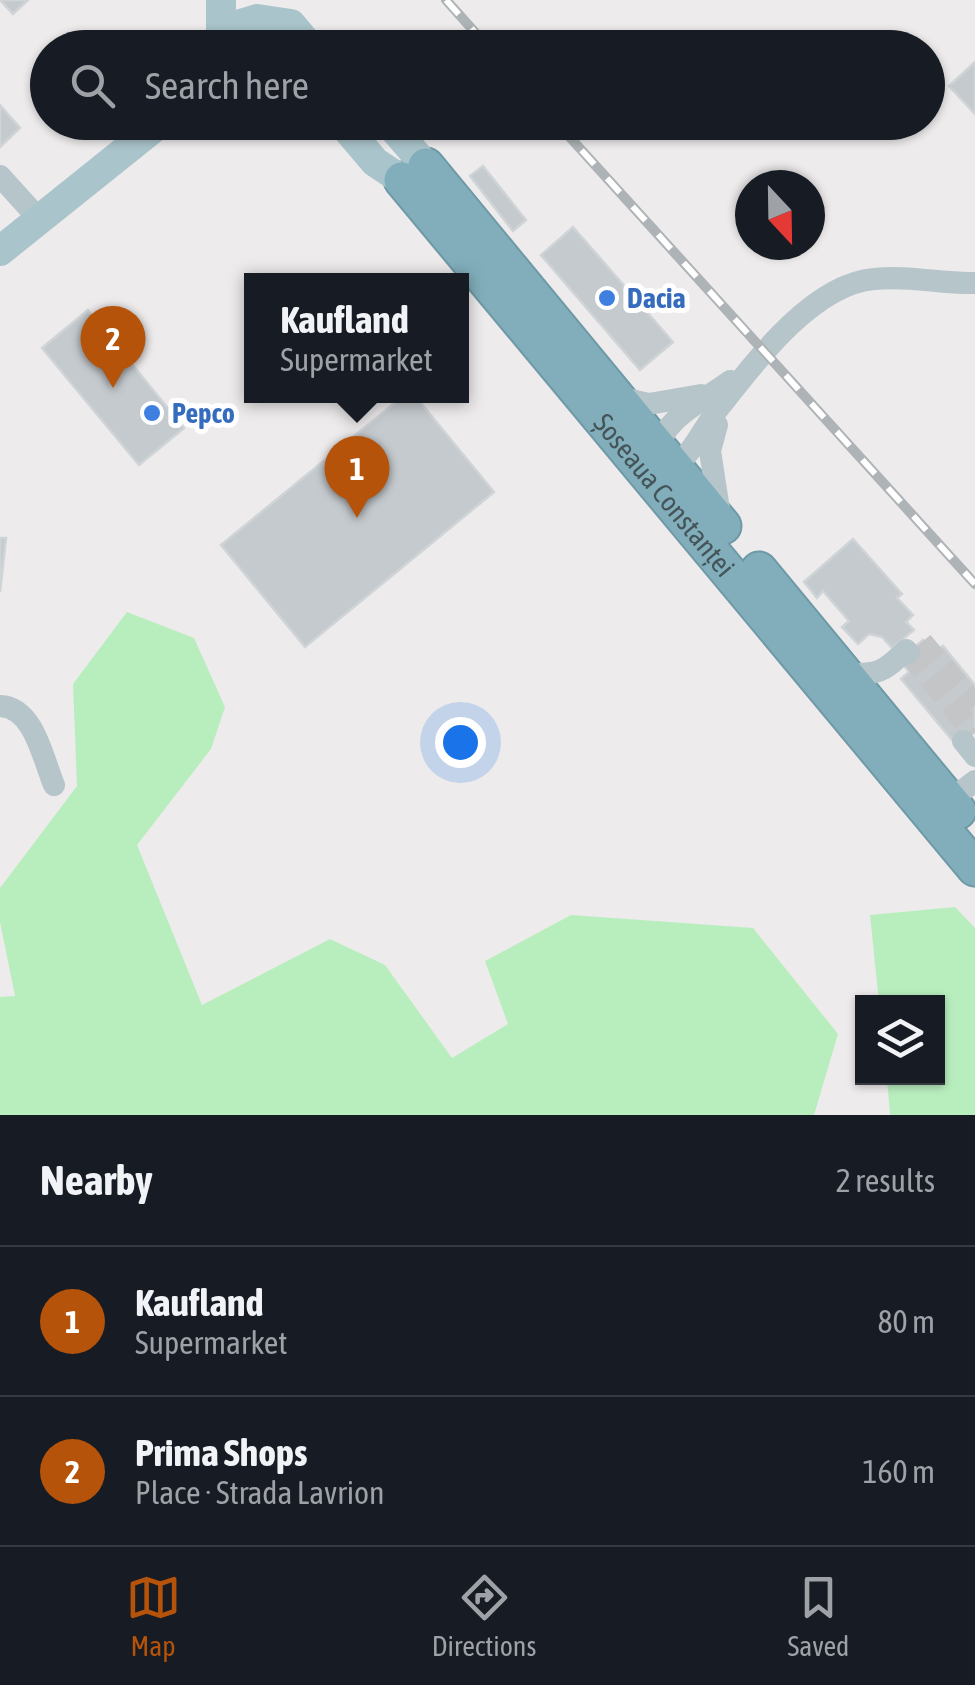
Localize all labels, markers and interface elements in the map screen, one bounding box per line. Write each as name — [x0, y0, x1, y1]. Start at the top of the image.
search box — [30, 30, 945, 140]
icon: search — [65, 58, 120, 113]
text: Search here — [145, 64, 309, 107]
north arrow — [735, 170, 825, 260]
popup — [244, 273, 469, 403]
place label: Dacia — [627, 282, 686, 314]
marker: Dacia — [596, 287, 618, 309]
text: Kaufland — [280, 298, 409, 341]
pin: 2 — [80, 306, 146, 388]
text: Supermarket — [280, 341, 433, 378]
place label: Pepco — [172, 397, 235, 429]
marker: Pepco — [141, 402, 163, 424]
street label: Șoseaua Constanței — [587, 407, 741, 583]
pin: 1 — [324, 436, 390, 518]
your location — [435, 717, 486, 768]
map controls — [855, 995, 945, 1085]
button: layers — [855, 995, 945, 1085]
text: Nearby — [40, 1156, 153, 1204]
text: 2 results — [836, 1162, 935, 1199]
text: Kaufland — [135, 1281, 264, 1324]
text: 1 — [65, 1303, 80, 1340]
text: 80 m — [877, 1303, 935, 1340]
text: Supermarket — [135, 1324, 288, 1361]
text: Prima Shops — [135, 1431, 307, 1474]
text: 2 — [65, 1453, 80, 1490]
text: 160 m — [862, 1453, 935, 1490]
text: Place · Strada Lavrion — [135, 1474, 385, 1511]
tab: Map — [126, 1570, 181, 1662]
tab: Directions — [432, 1570, 536, 1662]
tab: Saved — [788, 1570, 849, 1662]

